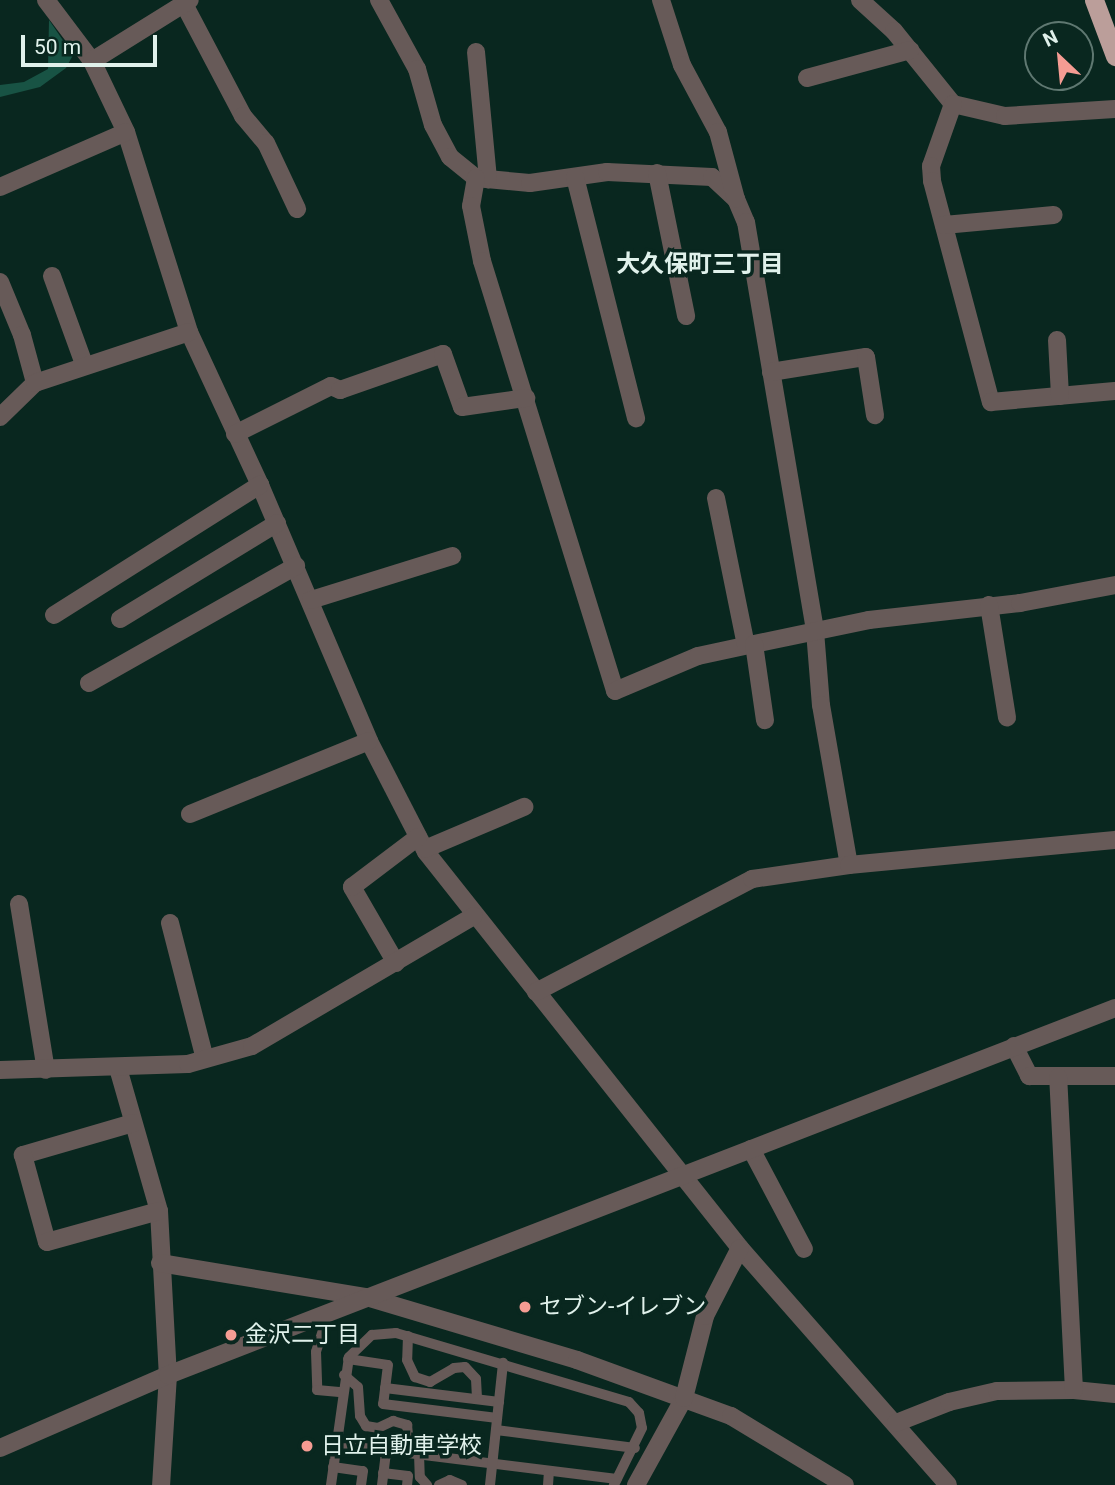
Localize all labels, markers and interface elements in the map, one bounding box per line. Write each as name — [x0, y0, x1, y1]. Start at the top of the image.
scale bar — [24, 21, 161, 65]
north arrow — [1024, 21, 1094, 91]
text: N — [1039, 25, 1062, 52]
text: 50 m — [34, 35, 81, 59]
district label: 大久保町三丁目 — [616, 251, 784, 279]
place label: セブン-イレブン — [539, 1293, 706, 1321]
marker: セブン-イレブン — [517, 1299, 533, 1315]
place label: 金沢二丁目 — [245, 1321, 360, 1349]
marker: 金沢二丁目 — [223, 1327, 239, 1343]
place label: 日立自動車学校 — [321, 1432, 482, 1460]
marker: 日立自動車学校 — [299, 1438, 315, 1454]

